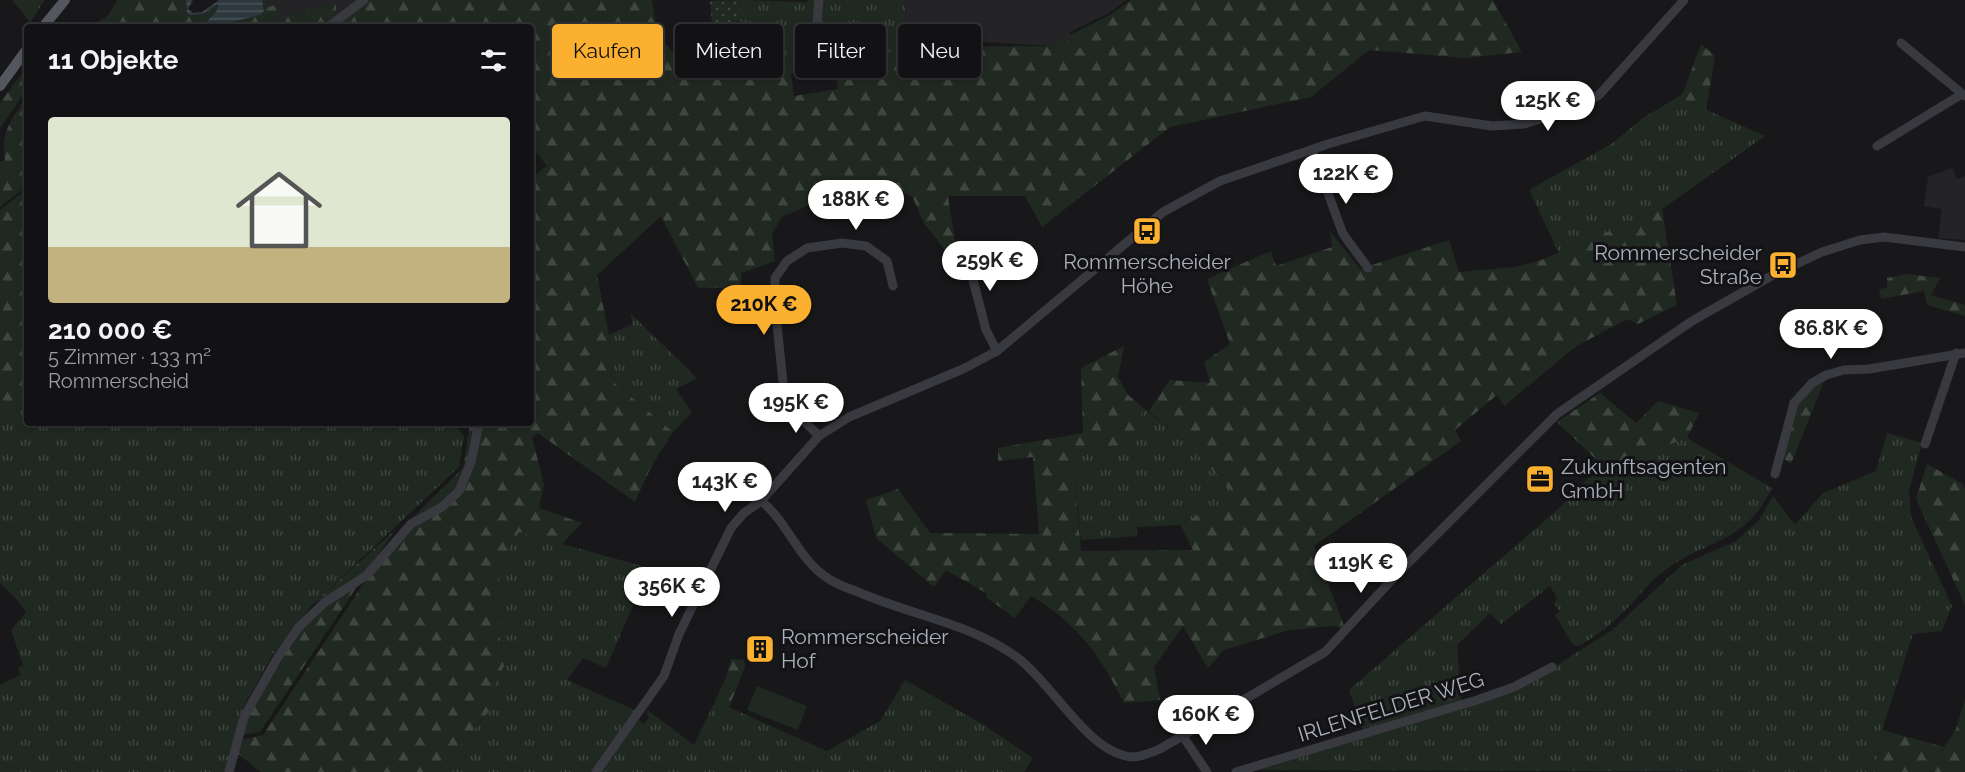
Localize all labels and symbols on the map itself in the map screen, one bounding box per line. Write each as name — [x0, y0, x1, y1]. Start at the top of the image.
pin: 125K € — [1499, 81, 1597, 132]
pin: 122K € — [1297, 154, 1395, 205]
pin: 188K € — [807, 180, 905, 231]
bus stop icon: Rommerscheider Höhe — [1131, 215, 1163, 247]
place label: Rommerscheider Straße — [1594, 240, 1763, 289]
pin: 259K € — [941, 241, 1039, 292]
place label: Rommerscheider Höhe — [1063, 249, 1231, 298]
bus stop icon: Rommerscheider Straße — [1767, 249, 1799, 281]
pin: 210K € — [715, 285, 813, 336]
pin: 86.8K € — [1776, 309, 1886, 360]
pin: 195K € — [747, 383, 845, 434]
place label: Zukunftsagenten GmbH — [1561, 454, 1727, 503]
pin: 143K € — [676, 462, 774, 513]
office icon: Zukunftsagenten GmbH — [1524, 463, 1556, 495]
pin: 119K € — [1312, 543, 1410, 594]
pin: 356K € — [623, 567, 721, 618]
place label: Rommerscheider Hof — [781, 624, 949, 673]
building icon: Rommerscheider Hof — [744, 633, 776, 665]
street label: IRLENFELDER WEG — [1295, 666, 1487, 747]
pin: 160K € — [1157, 695, 1255, 746]

